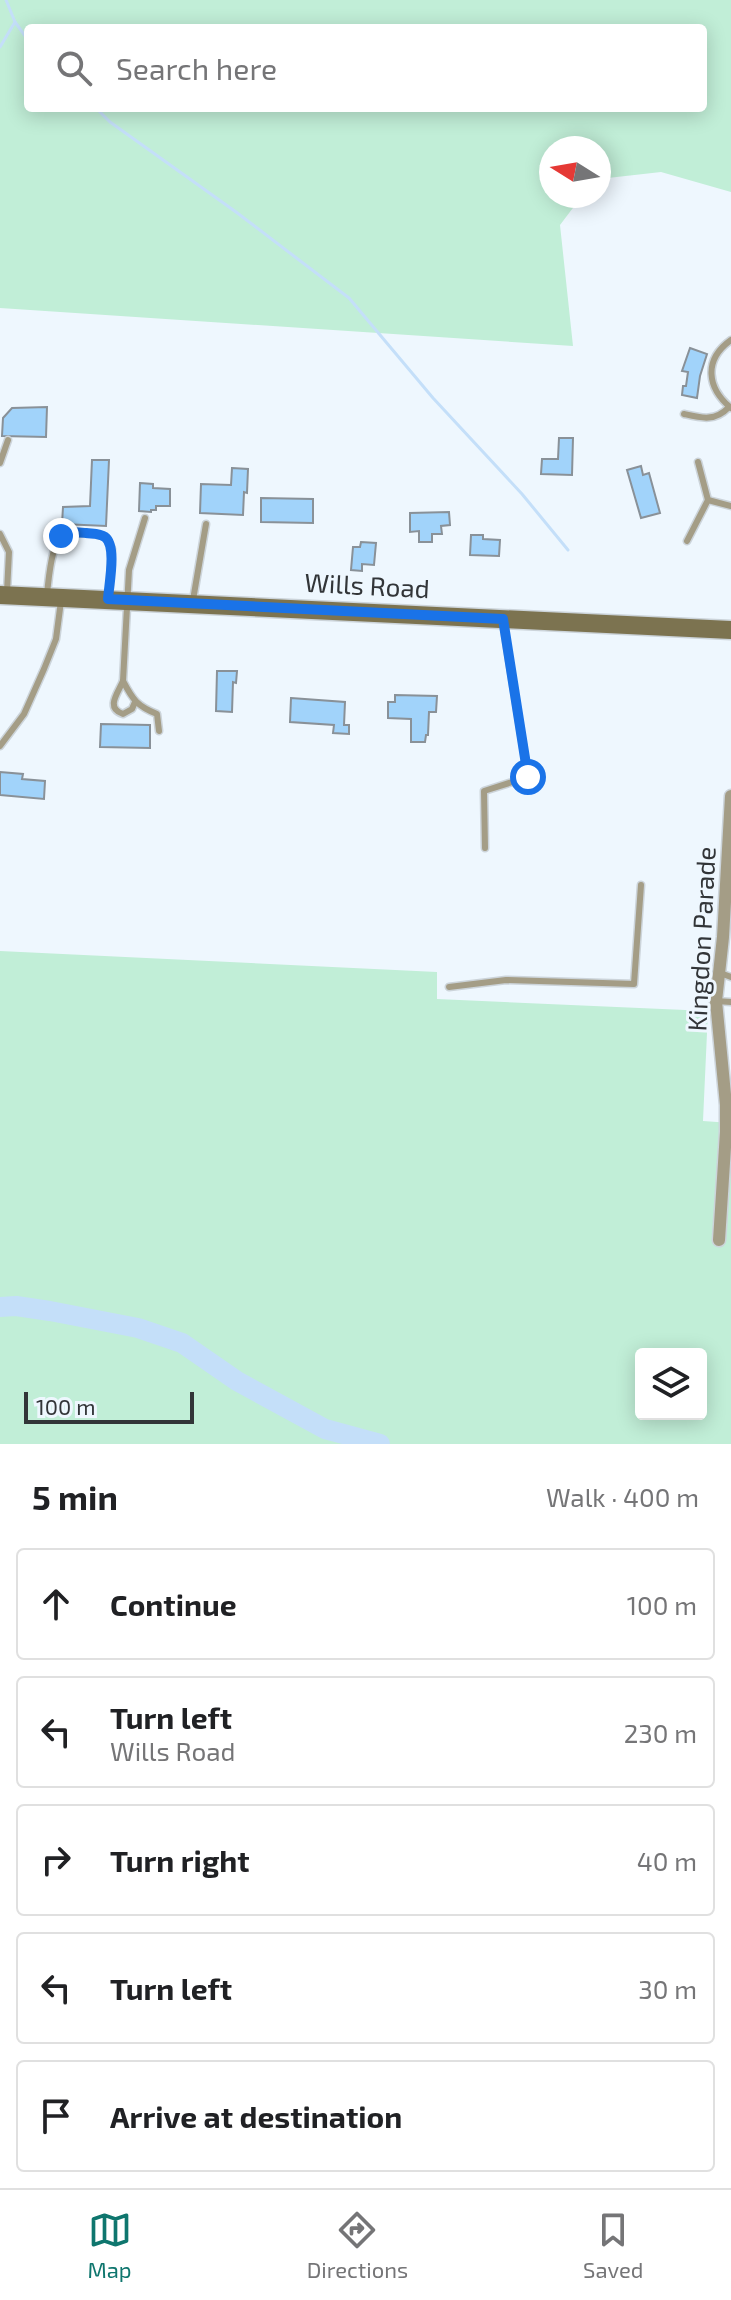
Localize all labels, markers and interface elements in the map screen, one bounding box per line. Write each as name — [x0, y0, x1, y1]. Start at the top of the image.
search box — [24, 24, 707, 112]
icon: search — [52, 46, 96, 90]
text: Search here — [116, 50, 277, 86]
north arrow — [539, 136, 611, 208]
route end — [43, 518, 79, 554]
street label: Wills Road — [304, 566, 431, 603]
route start — [510, 759, 546, 795]
street label: Kingdon Parade — [680, 846, 721, 1032]
map controls — [635, 1348, 707, 1420]
button: layers — [635, 1348, 707, 1420]
scale bar — [24, 1388, 194, 1424]
text: 100 m — [36, 1393, 95, 1419]
text: 5 min — [32, 1476, 118, 1517]
text: Walk · 400 m — [546, 1481, 699, 1512]
icon: ahead — [34, 1582, 78, 1626]
text: Continue — [110, 1586, 237, 1622]
text: 100 m — [627, 1589, 697, 1620]
text: Turn left — [110, 1699, 232, 1735]
icon: left — [34, 1710, 78, 1754]
text: 230 m — [624, 1717, 697, 1748]
text: Wills Road — [110, 1735, 235, 1766]
icon: right — [34, 1838, 78, 1882]
text: Turn right — [110, 1842, 250, 1878]
text: 40 m — [637, 1845, 697, 1876]
icon: left — [34, 1966, 78, 2010]
text: Turn left — [110, 1970, 232, 2006]
text: 30 m — [638, 1973, 697, 2004]
icon: arrive — [34, 2094, 78, 2138]
text: Arrive at destination — [110, 2098, 402, 2134]
tab: Map — [88, 2208, 132, 2282]
tab: Directions — [307, 2208, 408, 2282]
tab: Saved — [583, 2208, 643, 2282]

